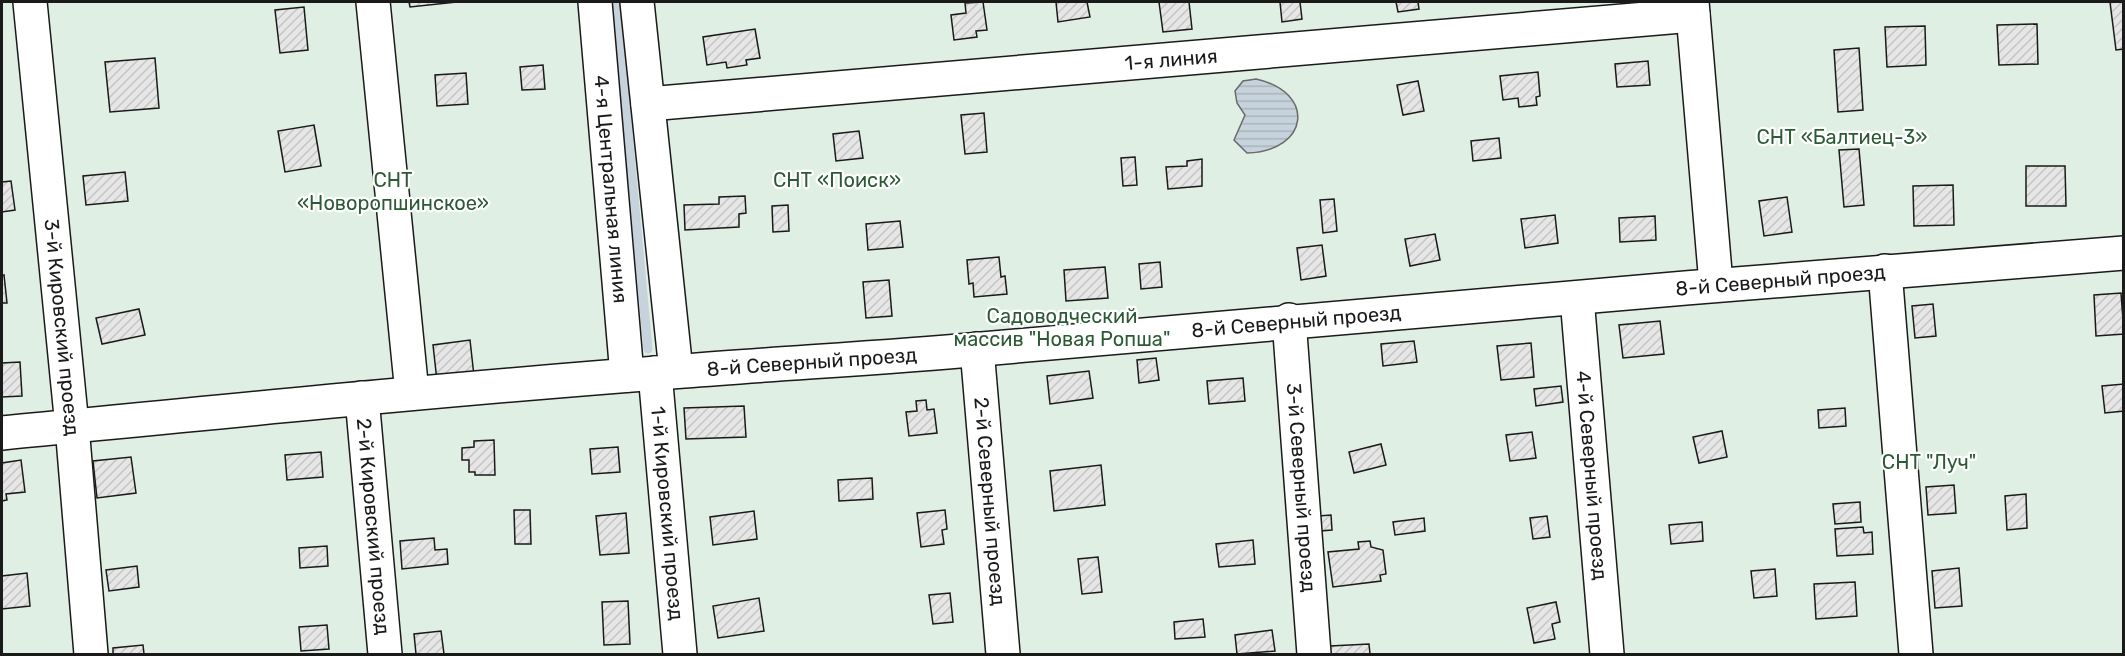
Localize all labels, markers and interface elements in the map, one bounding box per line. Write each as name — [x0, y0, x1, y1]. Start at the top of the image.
street label: 1-я линия — [1124, 44, 1219, 75]
street label: 4-я Центральная линия — [589, 74, 633, 304]
park label: СНТ «Балтиец-3» — [1757, 125, 1927, 149]
park label: СНТ «Новоропшинское» — [297, 168, 489, 215]
park label: СНТ «Поиск» — [773, 168, 901, 192]
street label: 3-й Кировский проезд — [40, 218, 85, 437]
street label: 8-й Северный проезд — [1674, 260, 1886, 301]
street label: 8-й Северный проезд — [1190, 300, 1402, 342]
park label: Садоводческий массив "Новая Ропша" — [954, 304, 1170, 351]
street label: 8-й Северный проезд — [706, 342, 918, 381]
street label: 4-й Северный проезд — [1571, 370, 1613, 581]
street label: 3-й Северный проезд — [1282, 382, 1321, 593]
street label: 2-й Северный проезд — [969, 396, 1011, 607]
street label: 1-й Кировский проезд — [646, 405, 689, 621]
street label: 2-й Кировский проезд — [352, 417, 395, 636]
park label: СНТ "Луч" — [1882, 450, 1976, 474]

